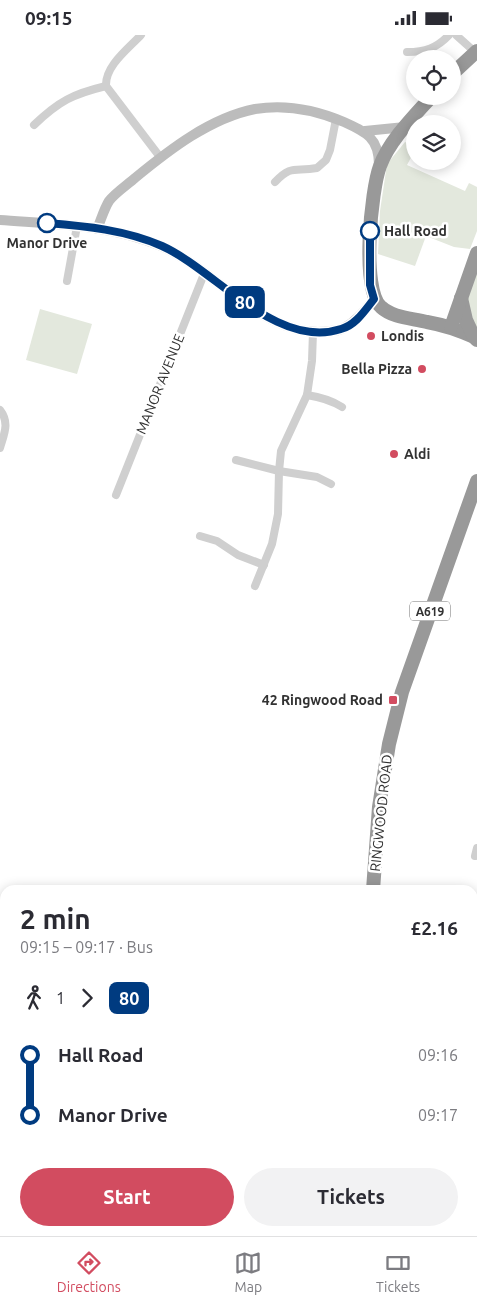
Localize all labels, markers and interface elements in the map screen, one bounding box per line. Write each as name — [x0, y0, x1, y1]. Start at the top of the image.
text: 09:15 — [25, 7, 73, 29]
map controls — [406, 50, 461, 170]
button: locate — [406, 50, 461, 105]
button: layers — [406, 115, 461, 170]
marker: Manor Drive — [37, 213, 57, 233]
marker: Hall Road — [360, 221, 380, 241]
place label: Hall Road — [384, 223, 447, 239]
place label: Manor Drive — [7, 235, 87, 251]
line badge: 80 — [222, 286, 268, 318]
text: 80 — [235, 292, 255, 312]
place label: Londis — [381, 328, 425, 344]
marker: Londis — [365, 330, 377, 342]
street label: MANOR AVENUE — [133, 331, 187, 436]
place label: Bella Pizza — [341, 361, 412, 377]
marker: Bella Pizza — [416, 363, 428, 375]
place label: Aldi — [404, 446, 430, 462]
marker: Aldi — [388, 448, 400, 460]
road number: A619 — [410, 601, 450, 621]
place label: 42 Ringwood Road — [262, 692, 383, 708]
marker: 42 Ringwood Road — [387, 694, 399, 706]
street label: RINGWOOD ROAD — [367, 754, 395, 872]
text: 2 min — [20, 903, 91, 934]
text: £2.16 — [410, 917, 458, 939]
text: 09:15 – 09:17 · Bus — [20, 938, 153, 956]
icon: walk — [20, 984, 48, 1012]
icon: forward — [73, 984, 101, 1012]
text: 80 — [119, 988, 139, 1008]
text: 1 — [56, 989, 65, 1007]
text: Hall Road — [58, 1044, 143, 1066]
text: 09:16 — [418, 1046, 458, 1064]
text: Manor Drive — [58, 1104, 168, 1126]
text: 09:17 — [418, 1106, 458, 1124]
button: Start — [20, 1168, 234, 1226]
button: Tickets — [244, 1168, 458, 1226]
tab: Directions — [57, 1249, 121, 1295]
tab: Map — [234, 1249, 262, 1295]
tab: Tickets — [376, 1249, 420, 1295]

